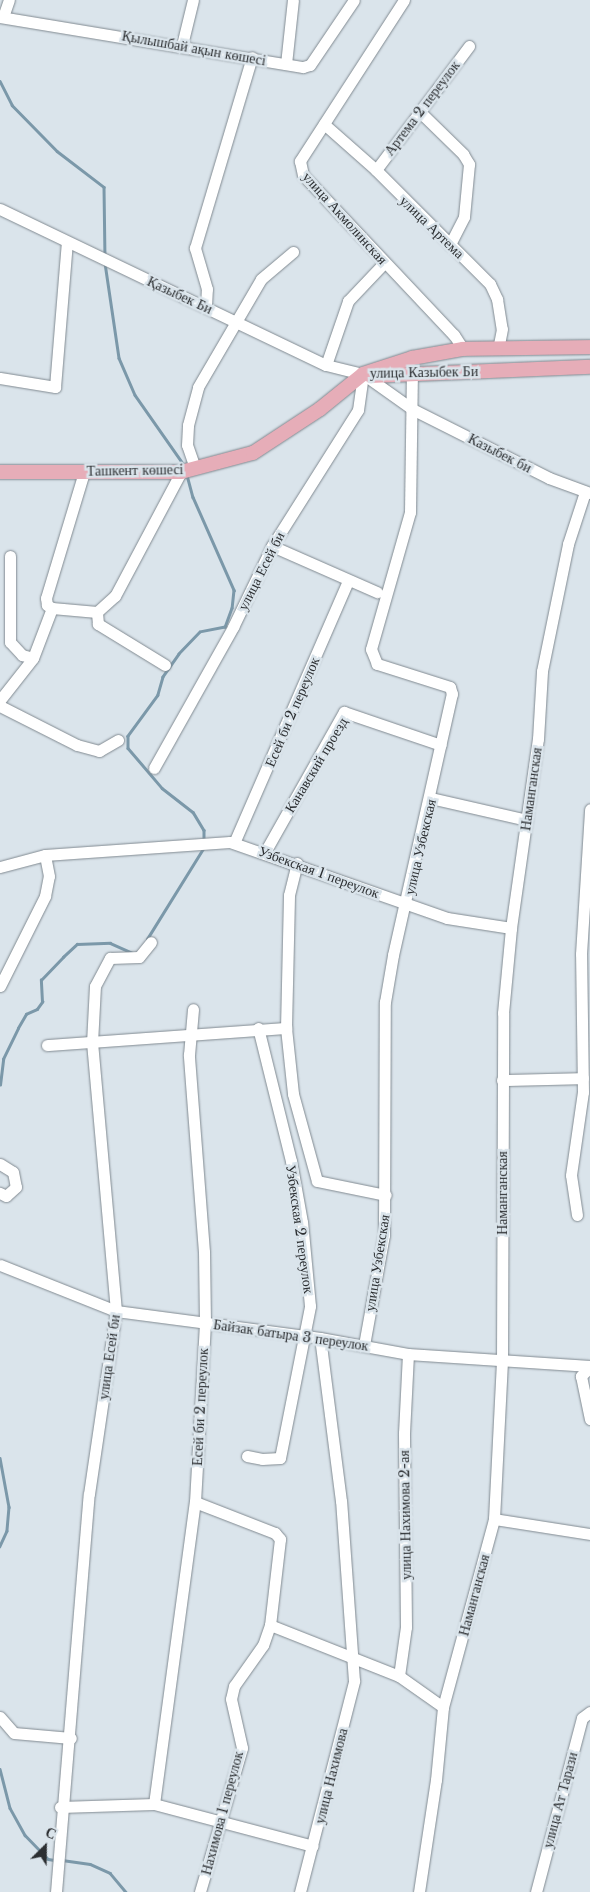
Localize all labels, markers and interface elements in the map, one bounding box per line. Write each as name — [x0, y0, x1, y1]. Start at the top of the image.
street label: Қылышбай ақын көшесі — [121, 27, 267, 69]
street label: Артема 2 переулок — [381, 57, 463, 159]
street label: улица Акмолинская — [299, 168, 391, 268]
street label: улица Артема — [396, 192, 468, 262]
street label: Қазыбек Би — [145, 273, 215, 317]
street label: улица Казыбек Би — [370, 363, 478, 381]
street label: Казыбек би — [465, 430, 535, 476]
street label: Ташкент көшесі — [86, 461, 184, 479]
street label: улица Есей би — [234, 529, 288, 613]
street label: Есей би 2 переулок — [261, 655, 323, 769]
street label: Канавский проезд — [281, 714, 351, 816]
street label: Наманганская — [517, 746, 545, 832]
street label: улица Узбекская — [401, 797, 439, 897]
street label: Узбекская 1 переулок — [256, 842, 382, 902]
street label: Наманганская — [494, 1151, 510, 1235]
street label: Узбекская 2 переулок — [283, 1164, 317, 1294]
street label: улица Узбекская — [361, 1213, 393, 1313]
street label: улица Есей би — [95, 1313, 123, 1401]
street label: Байзак батыра 3 переулок — [212, 1316, 370, 1354]
street label: Есей би 2 переулок — [189, 1348, 211, 1466]
street label: улица Нахимова 2-ая — [395, 1450, 415, 1580]
street label: Наманганская — [455, 1552, 493, 1638]
street label: улица Нахимова — [311, 1726, 351, 1826]
street label: Нахимова 1 переулок — [197, 1749, 247, 1877]
street label: улица Ат Тарази — [539, 1750, 581, 1850]
north arrow — [20, 1822, 70, 1872]
text: С — [43, 1823, 59, 1843]

